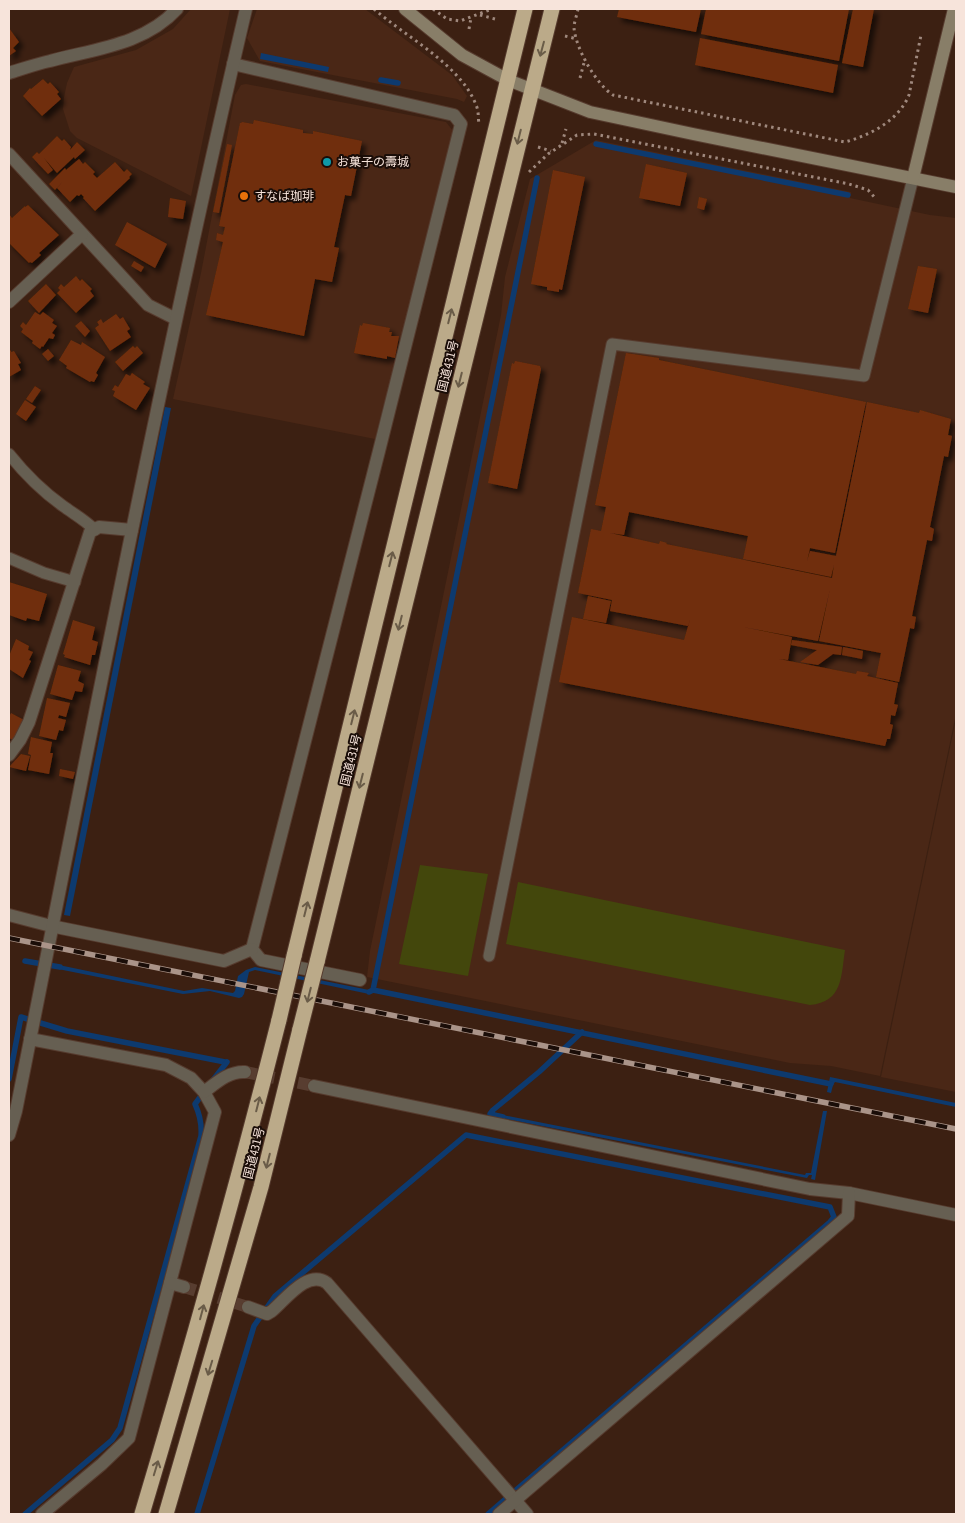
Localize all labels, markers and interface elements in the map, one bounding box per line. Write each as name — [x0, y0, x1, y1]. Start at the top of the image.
one-way arrow — [537, 41, 546, 57]
one-way arrow — [514, 129, 523, 145]
place label: お菓子の壽城 — [337, 155, 409, 169]
marker: お菓子の壽城 — [321, 156, 333, 168]
place label: すなば珈琲 — [254, 189, 314, 203]
marker: すなば珈琲 — [238, 190, 250, 202]
one-way arrow — [446, 309, 455, 325]
street label: 国道431号 — [435, 339, 461, 393]
one-way arrow — [455, 371, 464, 387]
one-way arrow — [387, 552, 396, 568]
one-way arrow — [395, 614, 404, 630]
one-way arrow — [349, 709, 358, 725]
street label: 国道431号 — [338, 733, 364, 787]
one-way arrow — [356, 772, 365, 788]
one-way arrow — [302, 901, 311, 917]
one-way arrow — [304, 987, 313, 1003]
one-way arrow — [254, 1096, 263, 1112]
street label: 国道431号 — [241, 1126, 267, 1180]
one-way arrow — [263, 1152, 272, 1168]
one-way arrow — [198, 1304, 208, 1320]
one-way arrow — [204, 1359, 214, 1375]
one-way arrow — [152, 1460, 162, 1476]

